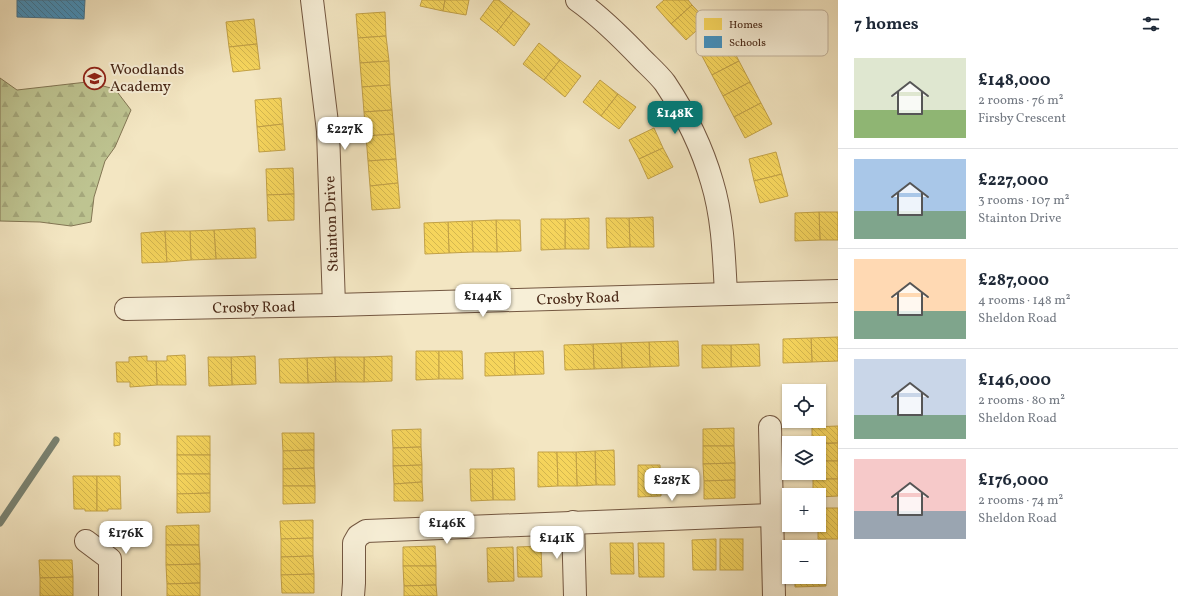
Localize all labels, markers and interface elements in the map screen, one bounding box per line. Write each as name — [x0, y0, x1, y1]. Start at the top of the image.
legend — [696, 10, 828, 56]
text: 7 homes — [854, 13, 919, 36]
icon: filters — [1140, 13, 1162, 35]
text: Homes — [729, 18, 763, 33]
text: Schools — [729, 36, 766, 51]
place label: Woodlands Academy — [110, 60, 184, 98]
school or university icon: Woodlands Academy — [82, 65, 108, 91]
text: £148,000 — [978, 69, 1050, 92]
icon: home — [886, 74, 934, 122]
text: 2 rooms · 76 m² — [978, 92, 1063, 110]
pin: £148K — [647, 101, 703, 135]
text: £148K — [657, 105, 694, 123]
text: Firsby Crescent — [978, 110, 1066, 128]
pin: £227K — [317, 117, 373, 151]
text: £227K — [327, 121, 363, 139]
text: £227,000 — [978, 169, 1048, 192]
icon: home — [886, 175, 934, 223]
street label: Stainton Drive — [320, 176, 345, 272]
text: 3 rooms · 107 m² — [978, 192, 1069, 210]
text: Stainton Drive — [978, 210, 1061, 228]
text: £287,000 — [978, 269, 1049, 292]
icon: home — [886, 275, 934, 323]
pin: £144K — [455, 284, 511, 318]
text: £144K — [464, 288, 502, 306]
street label: Crosby Road — [536, 288, 620, 311]
text: 4 rooms · 148 m² — [978, 292, 1071, 310]
street label: Crosby Road — [212, 297, 296, 320]
text: Sheldon Road — [978, 310, 1057, 328]
text: £146,000 — [978, 369, 1051, 392]
icon: home — [886, 375, 934, 423]
map controls — [782, 384, 826, 584]
button: locate — [782, 384, 826, 428]
text: 2 rooms · 80 m² — [978, 392, 1065, 410]
text: Sheldon Road — [978, 410, 1057, 428]
button: layers — [782, 436, 826, 480]
pin: £287K — [644, 468, 700, 502]
text: £176,000 — [978, 469, 1049, 492]
text: £287K — [654, 472, 691, 490]
icon: home — [886, 475, 934, 523]
button: + — [782, 488, 826, 532]
text: 2 rooms · 74 m² — [978, 492, 1063, 510]
text: Sheldon Road — [978, 510, 1057, 528]
pin: £146K — [419, 511, 475, 545]
text: £146K — [428, 515, 466, 533]
pin: £176K — [98, 521, 154, 555]
text: £176K — [108, 525, 144, 543]
pin: £141K — [529, 526, 585, 560]
text: £141K — [539, 530, 575, 548]
button: − — [782, 540, 826, 584]

